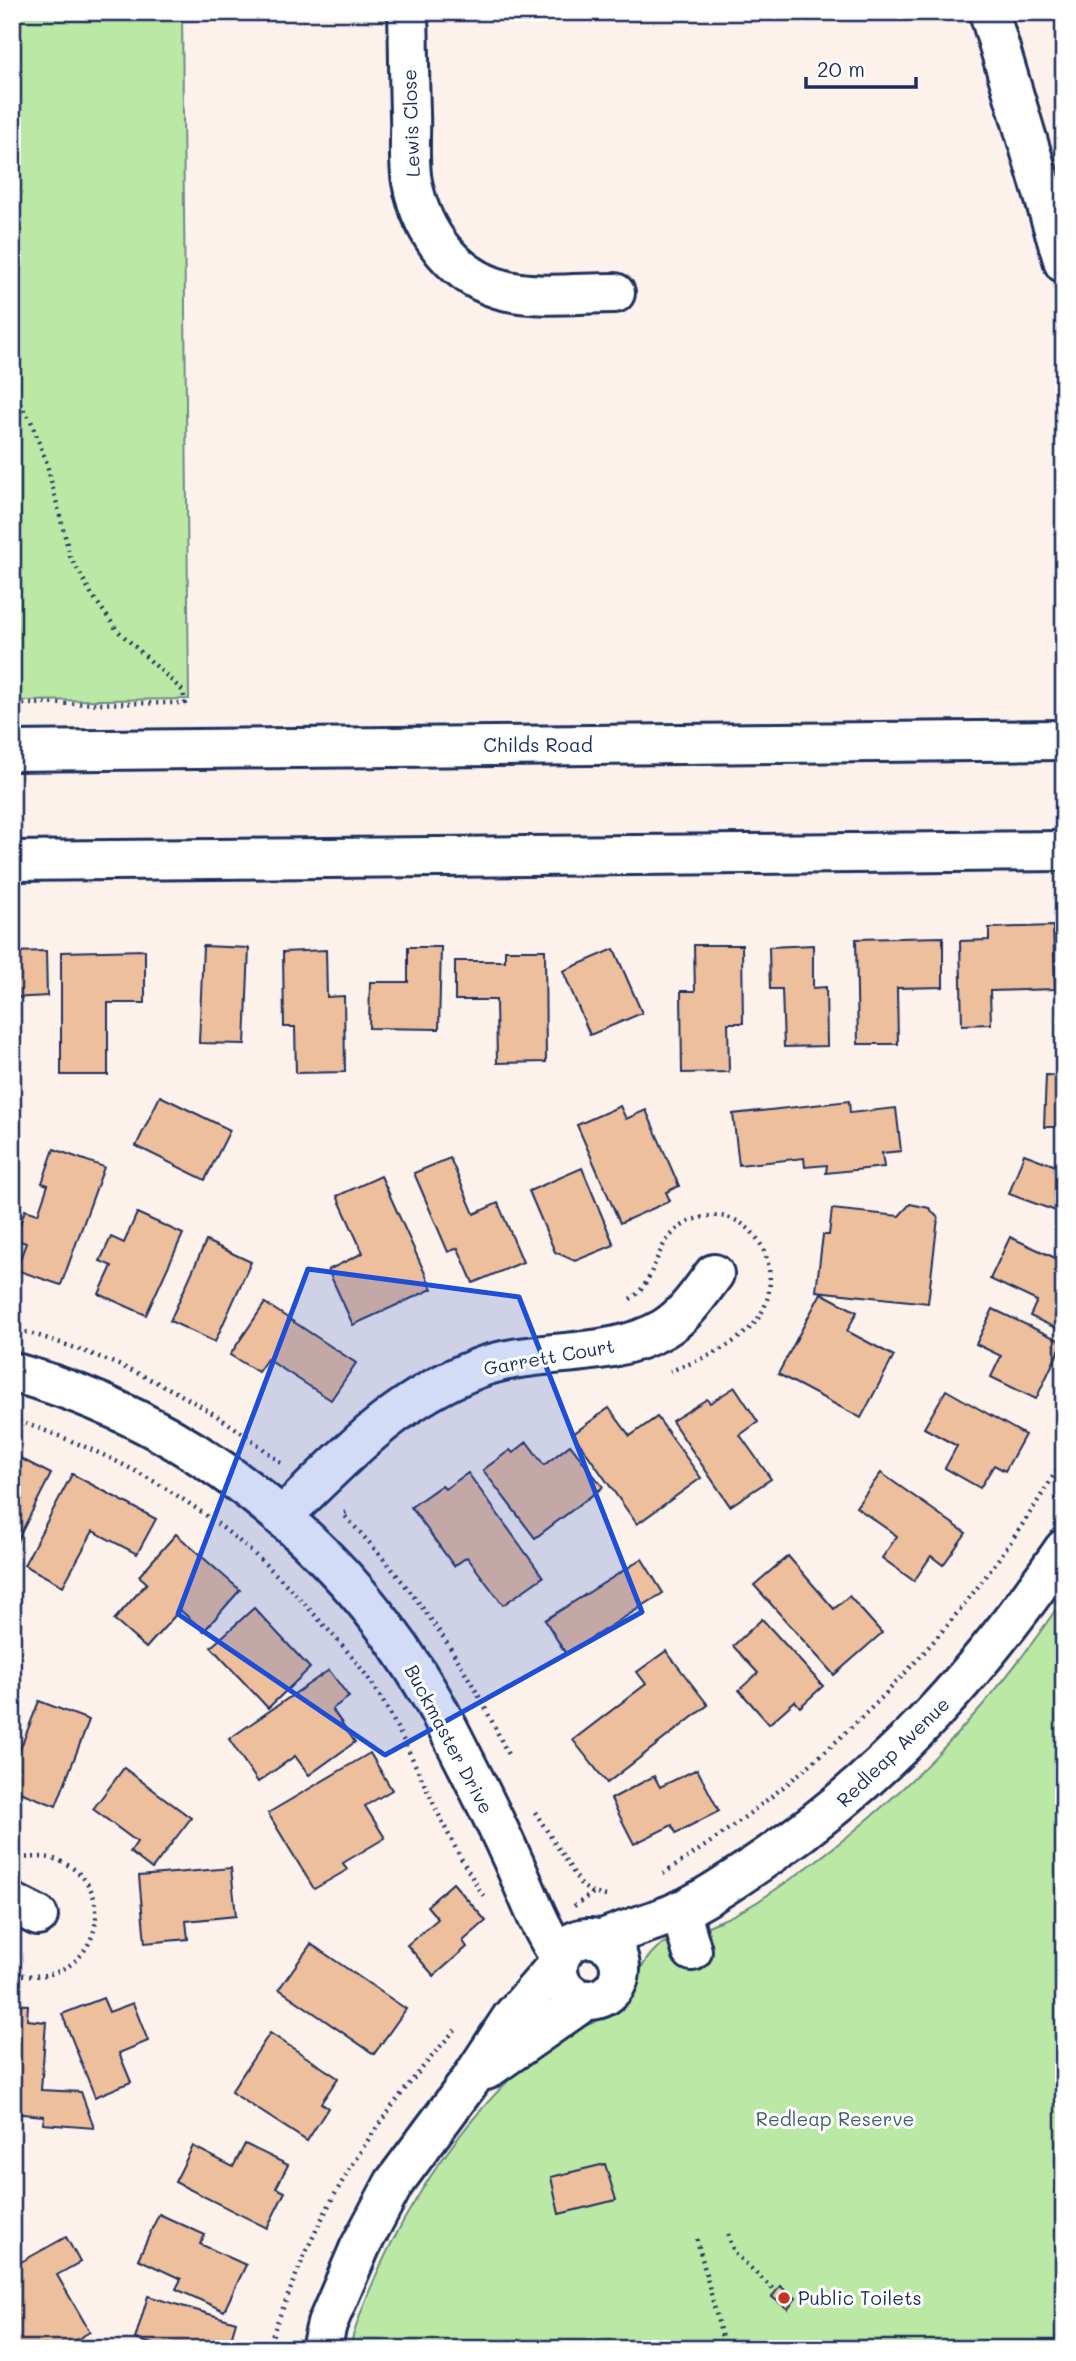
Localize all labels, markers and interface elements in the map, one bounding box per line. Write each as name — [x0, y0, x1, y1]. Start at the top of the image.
scale bar — [806, 46, 917, 90]
text: 20 m — [817, 55, 865, 82]
street label: Lewis Close — [396, 68, 425, 178]
street label: Childs Road — [483, 732, 593, 757]
street label: Garrett Court — [481, 1333, 616, 1380]
street label: Buckmaster Drive — [400, 1660, 499, 1818]
street label: Redleap Avenue — [831, 1691, 955, 1812]
park label: Redleap Reserve — [756, 2106, 914, 2131]
place label: Public Toilets — [798, 2285, 922, 2310]
marker: Public Toilets — [776, 2290, 792, 2306]

